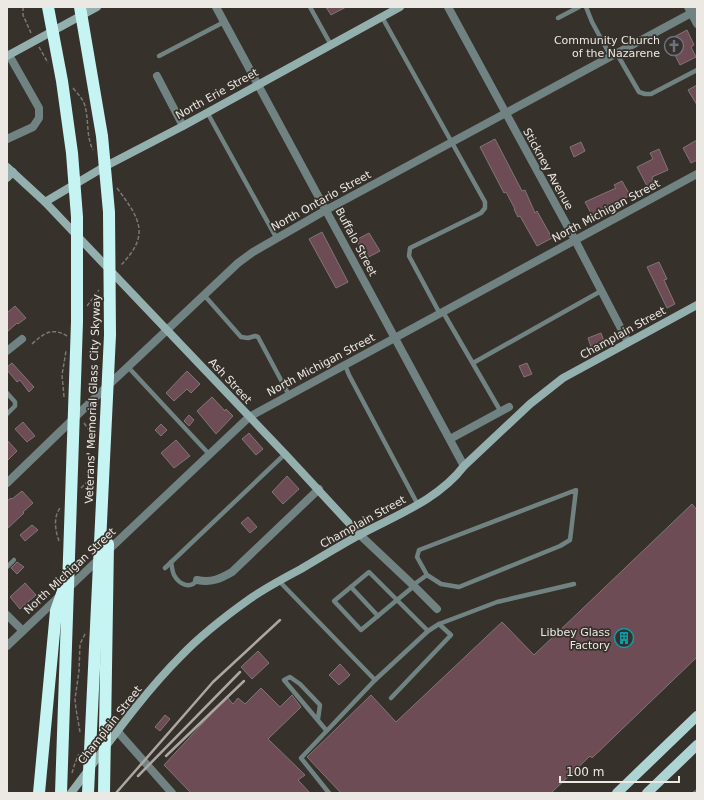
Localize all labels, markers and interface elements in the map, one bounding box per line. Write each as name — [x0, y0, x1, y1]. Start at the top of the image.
place label: Community Church of the Nazarene — [554, 34, 660, 60]
church icon: Community Church of the Nazarene — [663, 35, 685, 57]
street label: North Erie Street — [173, 66, 261, 122]
street label: Stickney Avenue — [520, 126, 576, 212]
street label: North Ontario Street — [269, 168, 374, 234]
street label: North Michigan Street — [550, 177, 663, 245]
street label: Buffalo Street — [333, 206, 380, 279]
street label: Veterans' Memorial Glass City Skyway — [83, 294, 103, 504]
street label: Champlain Street — [578, 304, 669, 362]
street label: North Michigan Street — [265, 331, 378, 399]
street label: Ash Street — [206, 356, 255, 407]
street label: Champlain Street — [318, 493, 409, 551]
street label: North Michigan Street — [21, 525, 119, 617]
place label: Libbey Glass Factory — [540, 626, 610, 652]
building icon: Libbey Glass Factory — [613, 627, 635, 649]
street label: Champlain Street — [75, 683, 145, 767]
scale bar — [560, 758, 679, 784]
text: 100 m — [566, 765, 604, 779]

